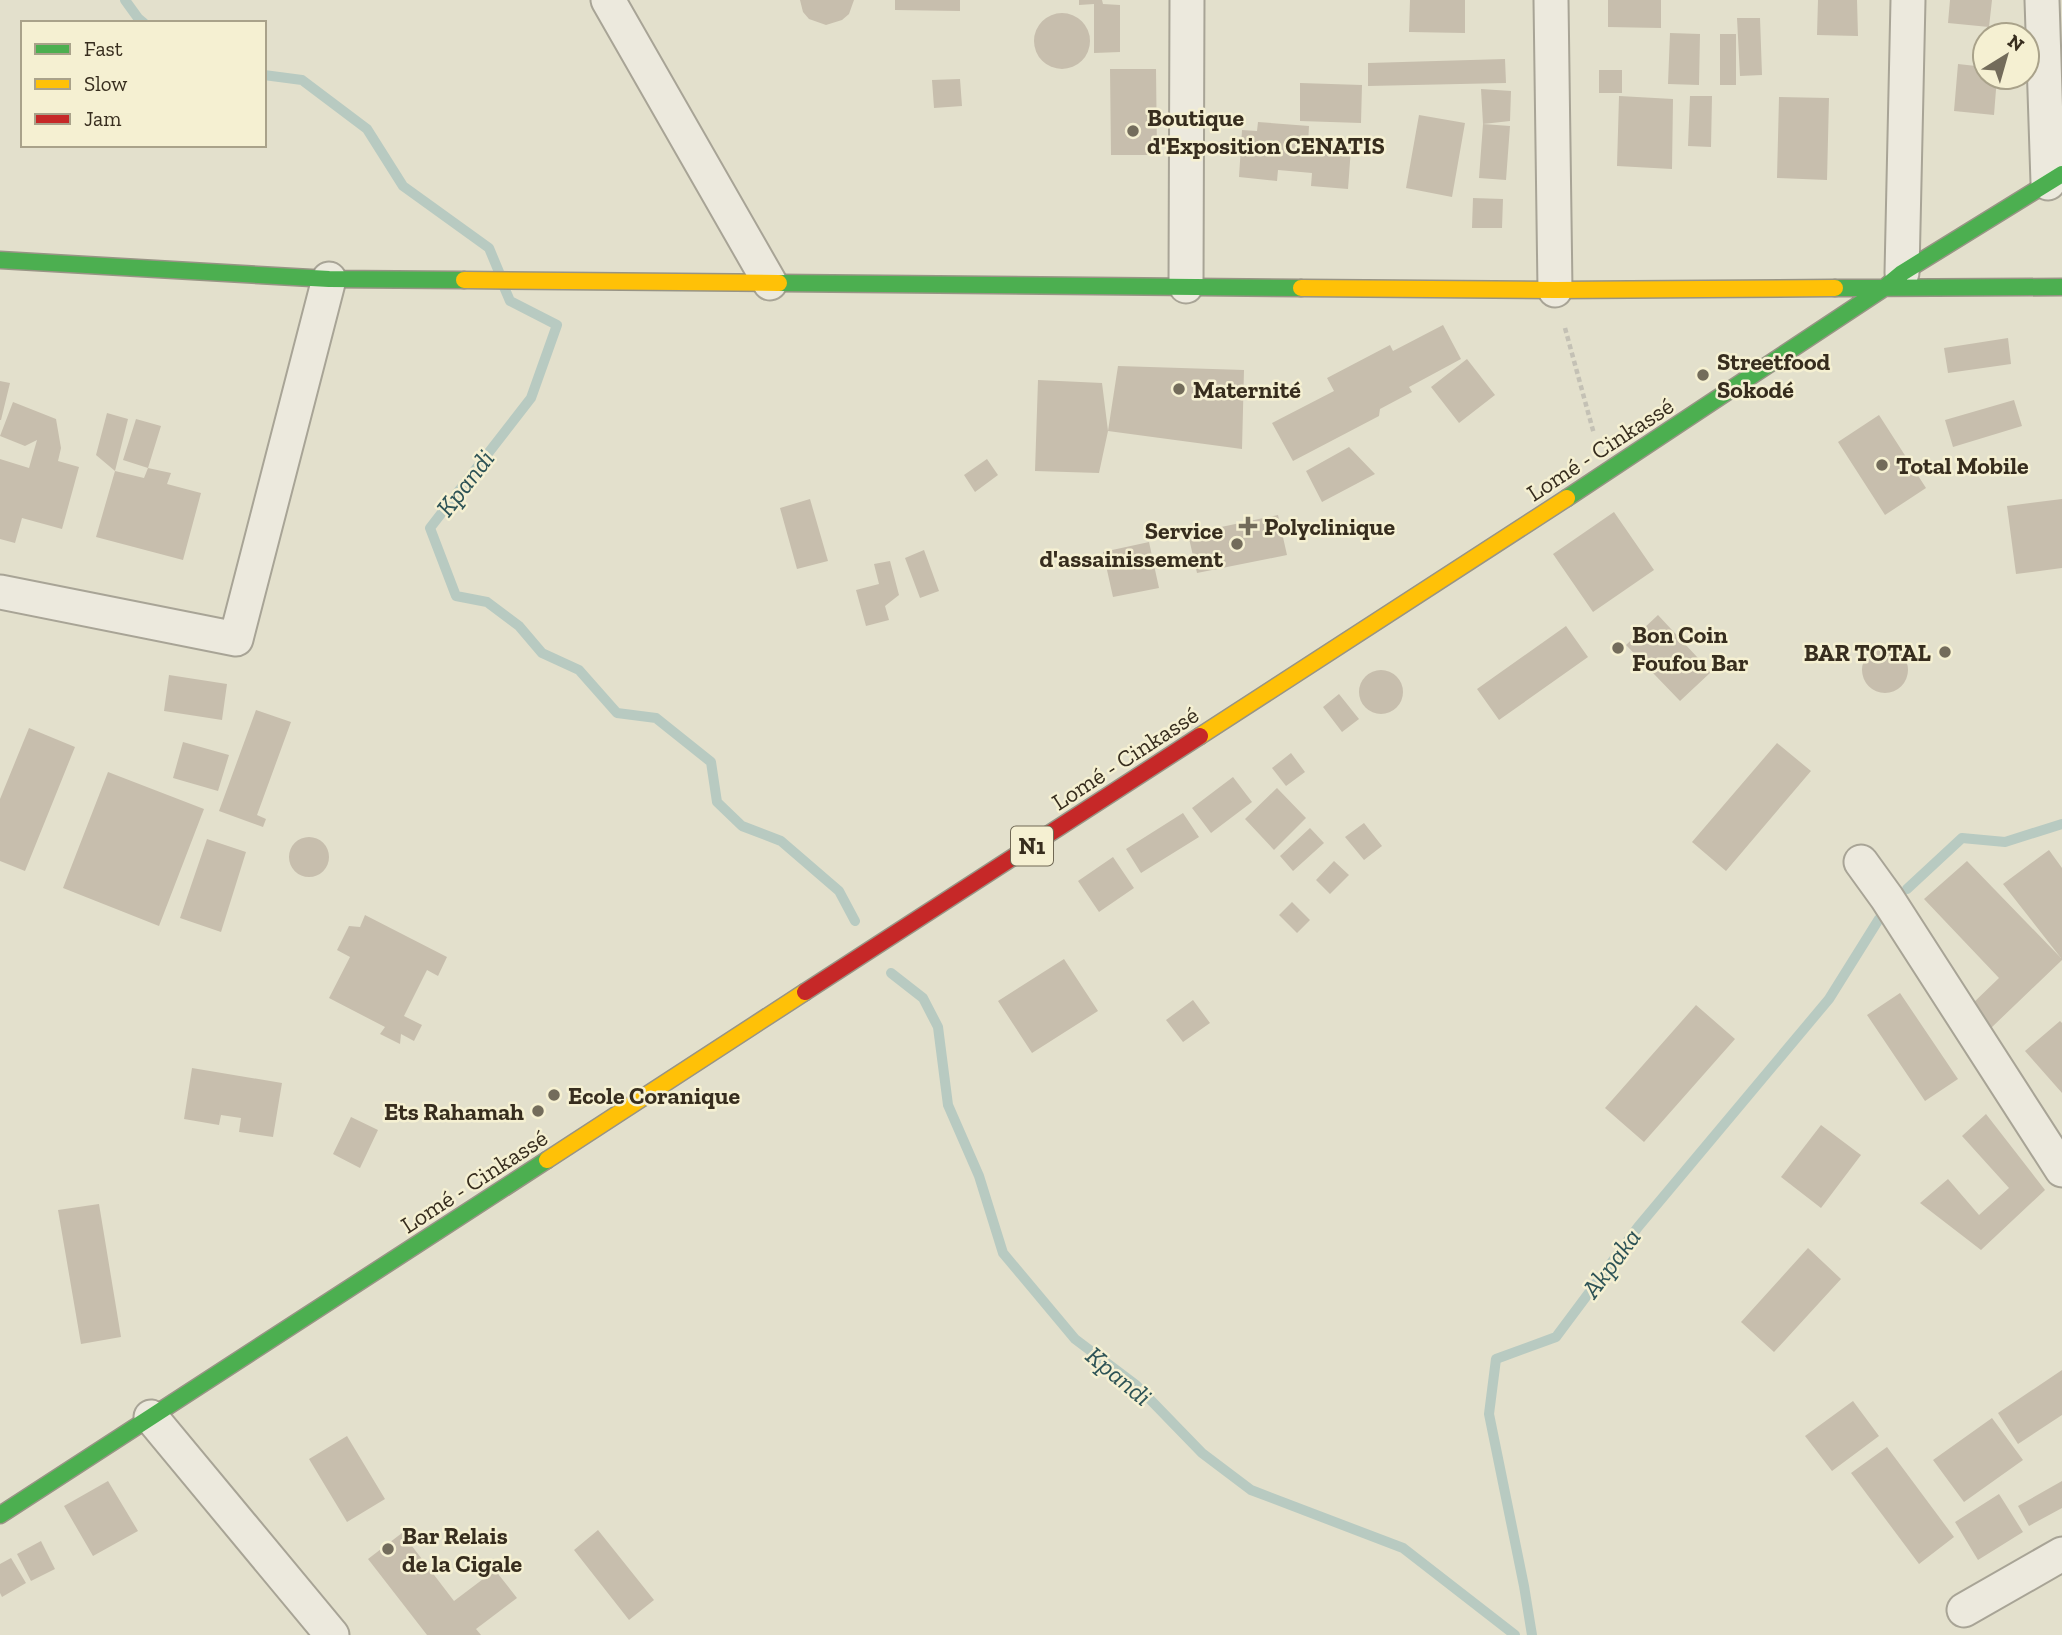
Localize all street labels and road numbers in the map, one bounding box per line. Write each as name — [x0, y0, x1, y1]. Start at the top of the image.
street label: Lomé - Cinkassé — [1521, 391, 1679, 507]
street label: Lomé - Cinkassé — [1046, 700, 1204, 816]
road number: N1 — [1011, 826, 1053, 866]
street label: Lomé - Cinkassé — [395, 1123, 553, 1239]

